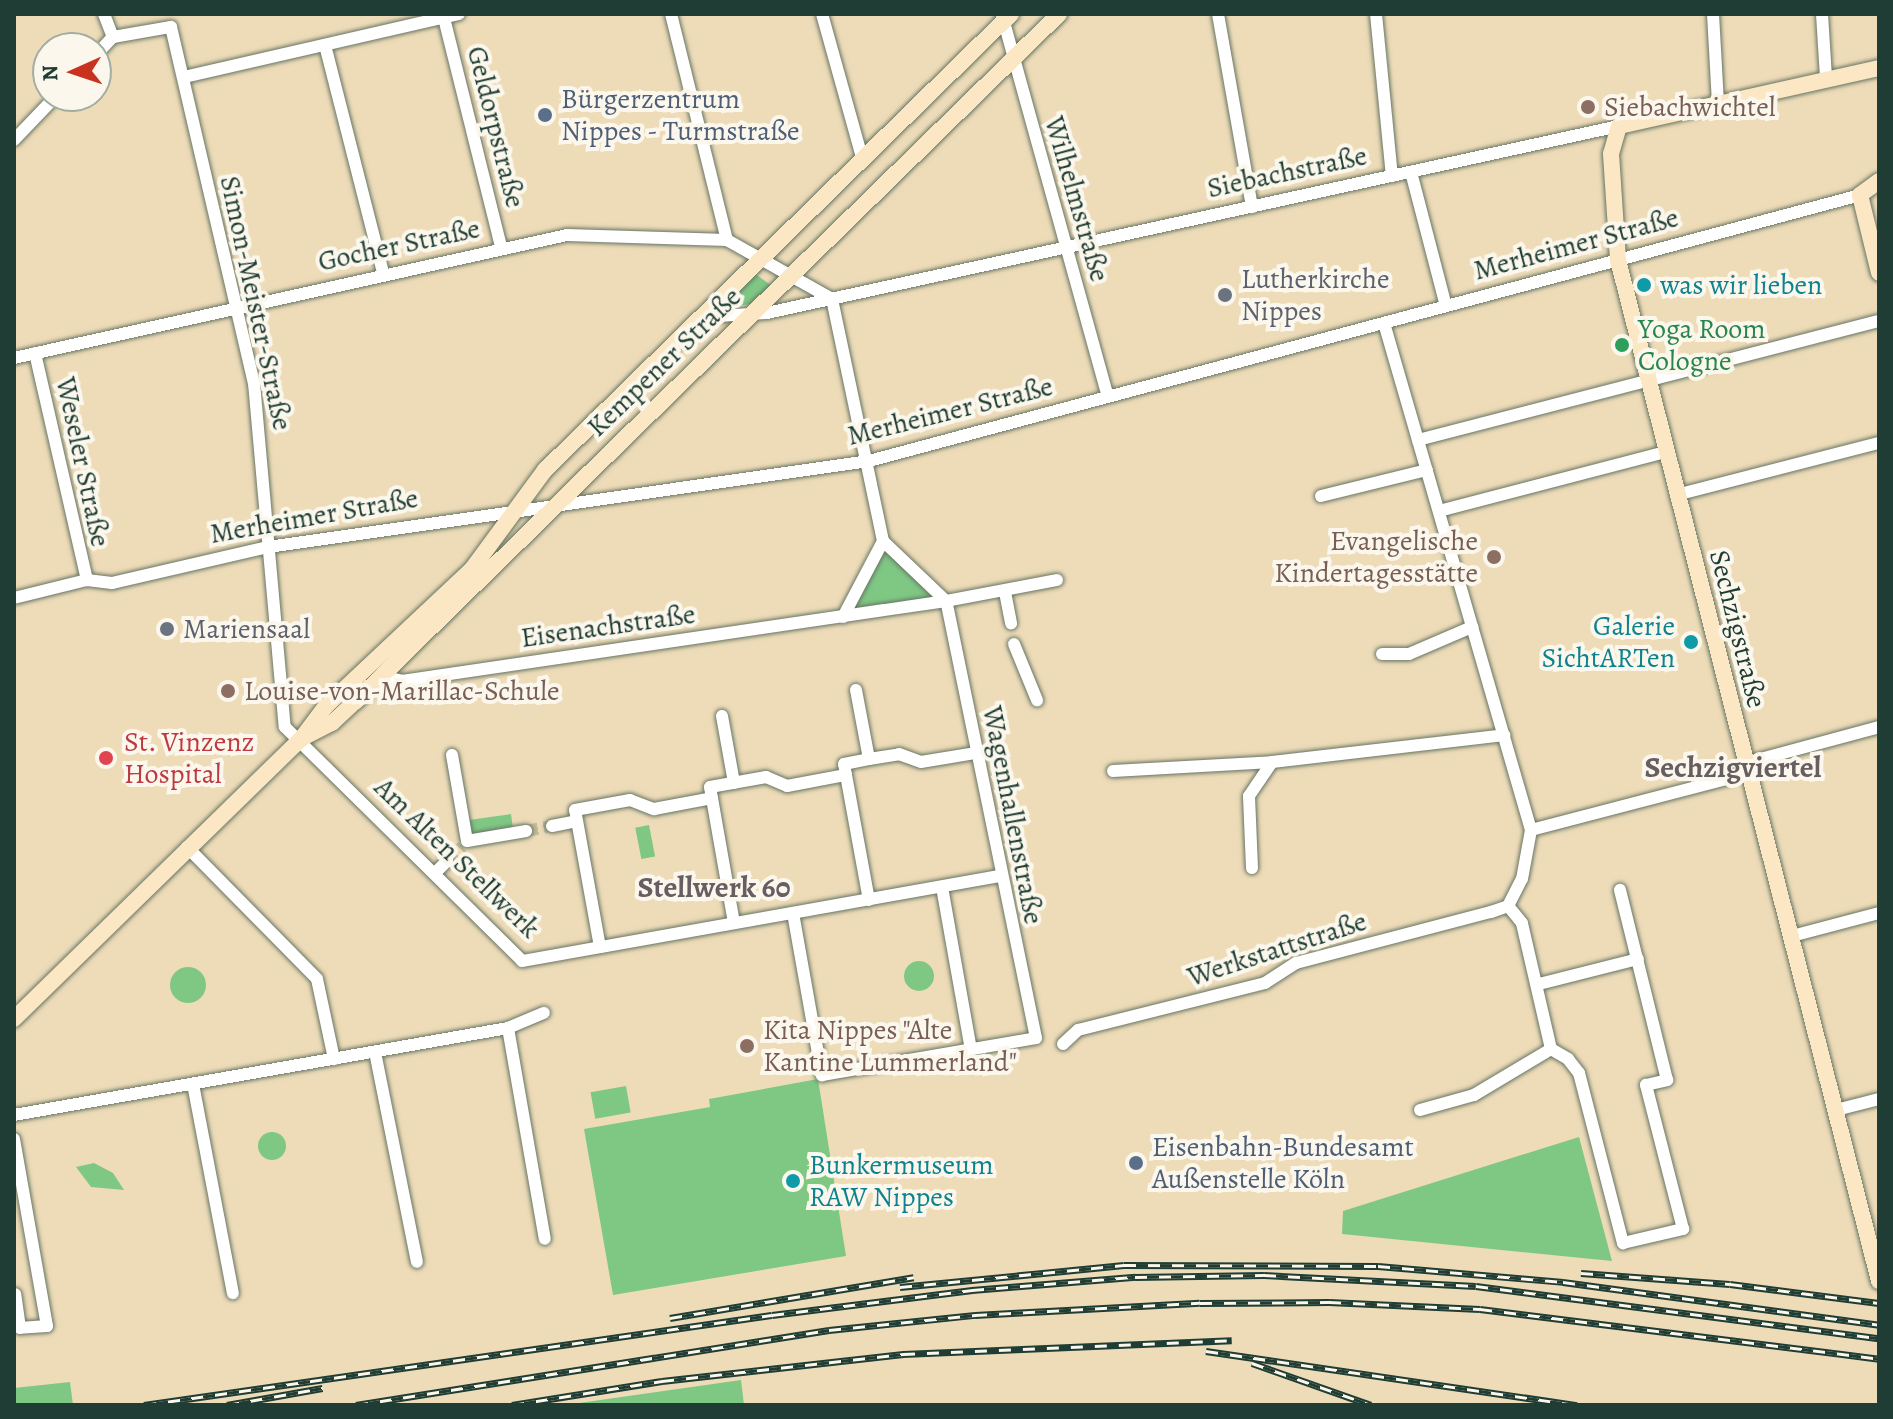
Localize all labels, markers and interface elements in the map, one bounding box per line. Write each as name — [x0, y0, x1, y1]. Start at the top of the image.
north arrow — [32, 32, 112, 112]
street label: Geldorpstraße — [460, 43, 532, 211]
text: N — [35, 64, 65, 82]
place label: Bürgerzentrum Nippes - Turmstraße — [561, 82, 801, 148]
place label: Siebachwichtel — [1604, 90, 1776, 124]
marker: Siebachwichtel — [1579, 98, 1597, 116]
marker: Bürgerzentrum Nippes - Turmstraße — [536, 106, 554, 124]
street label: Wilhelmstraße — [1037, 112, 1117, 286]
street label: Siebachstraße — [1204, 139, 1370, 205]
street label: Simon-Meister-Straße — [213, 173, 299, 433]
street label: Merheimer Straße — [1470, 201, 1682, 287]
street label: Gocher Straße — [315, 211, 483, 279]
place label: Lutherkirche Nippes — [1241, 262, 1389, 328]
place label: was wir lieben — [1660, 268, 1822, 302]
marker: was wir lieben — [1635, 276, 1653, 294]
street label: Kempener Straße — [580, 280, 748, 444]
marker: Lutherkirche Nippes — [1216, 286, 1234, 304]
place label: Yoga Room Cologne — [1638, 312, 1766, 378]
marker: Yoga Room Cologne — [1613, 336, 1631, 354]
street label: Merheimer Straße — [844, 369, 1056, 453]
street label: Weseler Straße — [49, 374, 117, 550]
street label: Merheimer Straße — [207, 481, 421, 551]
place label: Evangelische Kindertagesstätte — [1274, 524, 1478, 590]
street label: Sechzigstraße — [1702, 547, 1774, 711]
marker: Evangelische Kindertagesstätte — [1485, 548, 1503, 566]
street label: Eisenachstraße — [519, 597, 697, 655]
place label: Galerie SichtARTen — [1542, 609, 1675, 675]
place label: Mariensaal — [183, 612, 310, 646]
marker: Mariensaal — [158, 620, 176, 638]
marker: Galerie SichtARTen — [1682, 633, 1700, 651]
place label: Louise-von-Marillac-Schule — [244, 674, 560, 708]
marker: Louise-von-Marillac-Schule — [219, 682, 237, 700]
street label: Wagenhallenstraße — [975, 703, 1051, 927]
place label: St. Vinzenz Hospital — [124, 725, 255, 791]
marker: St. Vinzenz Hospital — [95, 747, 117, 769]
district label: Sechzigviertel — [1645, 749, 1821, 785]
street label: Am Alten Stellwerk — [367, 771, 547, 945]
district label: Stellwerk 60 — [637, 869, 791, 905]
street label: Werkstattstraße — [1183, 904, 1371, 994]
place label: Kita Nippes "Alte Kantine Lummerland" — [763, 1013, 1017, 1079]
marker: Kita Nippes "Alte Kantine Lummerland" — [738, 1037, 756, 1055]
place label: Eisenbahn-Bundesamt Außenstelle Köln — [1152, 1130, 1414, 1196]
place label: Bunkermuseum RAW Nippes — [809, 1148, 994, 1214]
marker: Eisenbahn-Bundesamt Außenstelle Köln — [1127, 1154, 1145, 1172]
marker: Bunkermuseum RAW Nippes — [784, 1172, 802, 1190]

